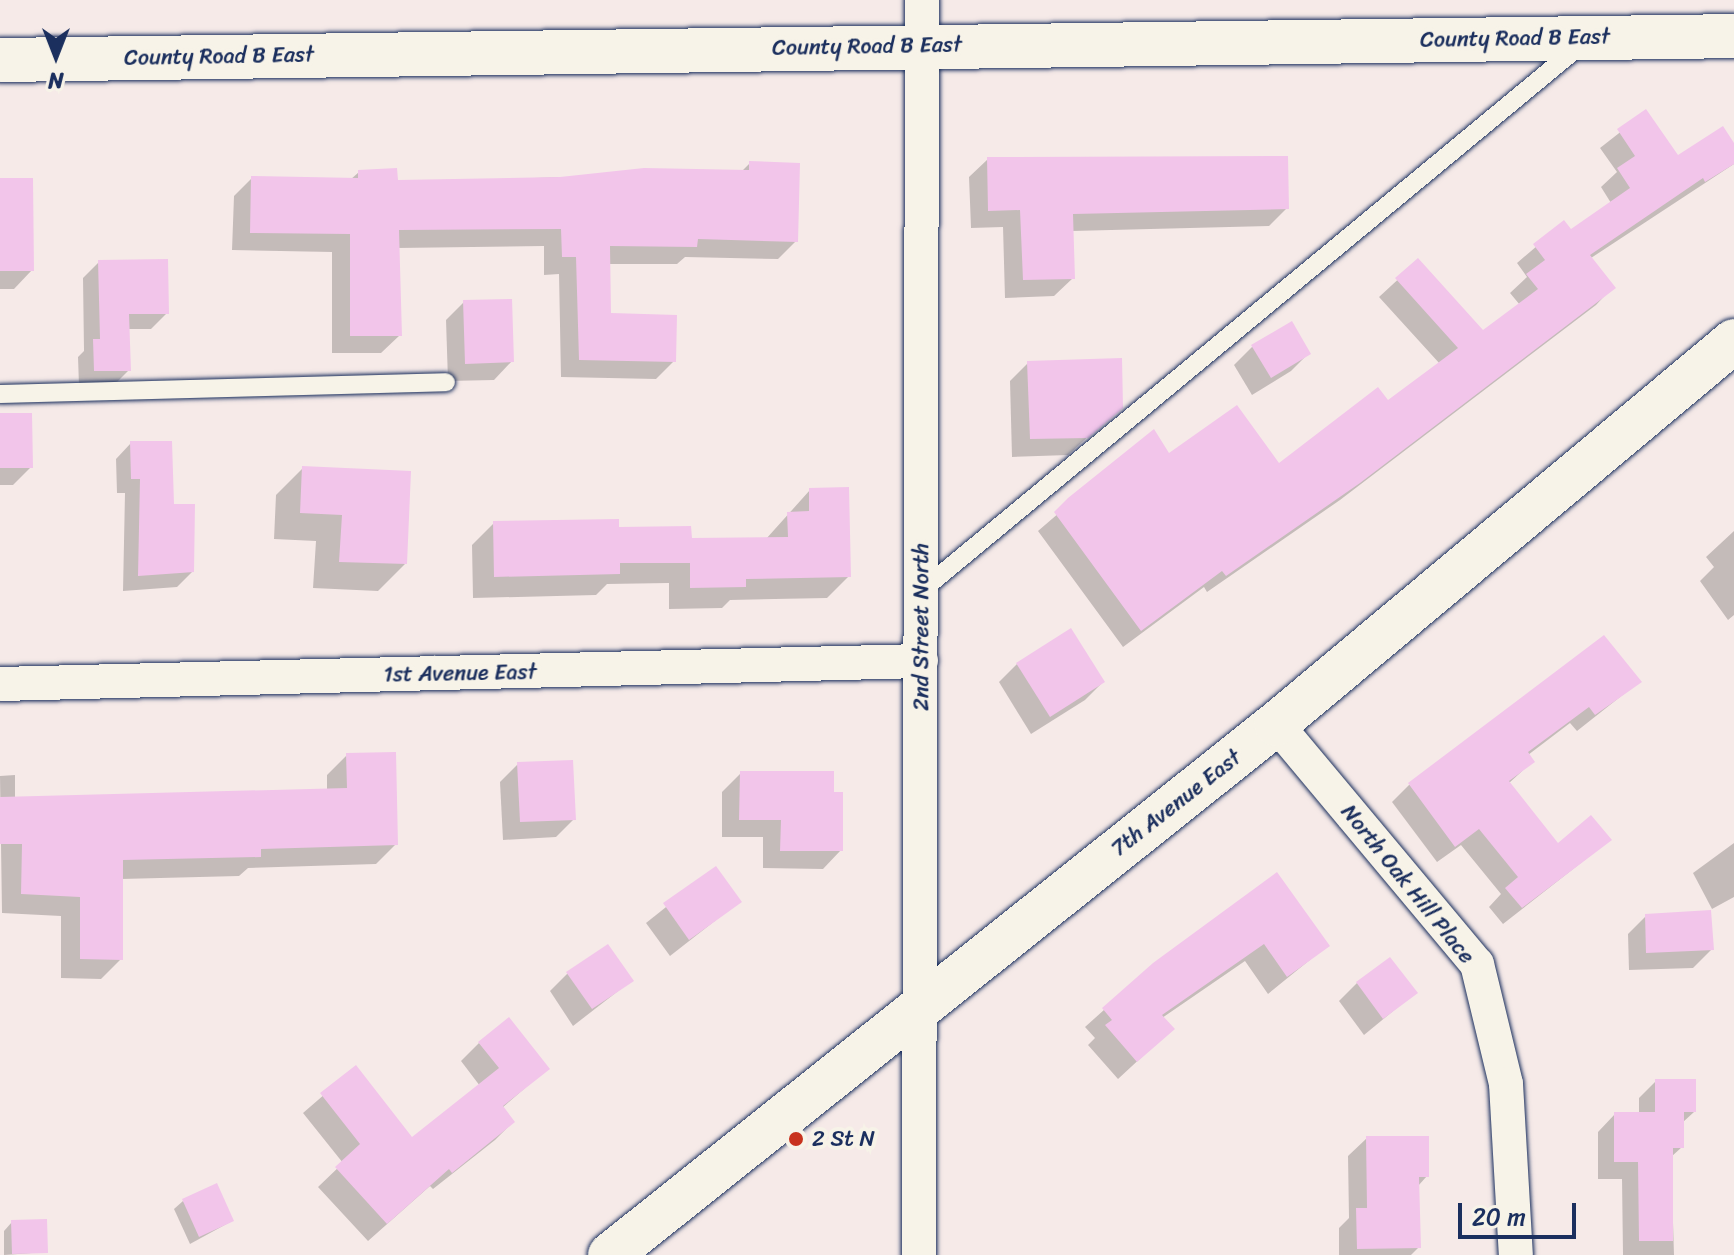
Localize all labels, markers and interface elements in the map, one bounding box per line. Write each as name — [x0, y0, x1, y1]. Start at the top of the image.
north arrow — [16, 16, 96, 96]
street label: County Road B East — [1419, 23, 1611, 53]
street label: County Road B East — [771, 31, 963, 61]
street label: County Road B East — [123, 41, 315, 71]
text: N — [48, 61, 64, 100]
street label: 2nd Street North — [908, 543, 934, 711]
street label: 1st Avenue East — [383, 658, 537, 688]
street label: 7th Avenue East — [1105, 744, 1247, 862]
street label: North Oak Hill Place — [1335, 799, 1481, 969]
place label: 2 St N — [812, 1126, 875, 1152]
marker: 2 St N — [787, 1130, 805, 1148]
scale bar — [1462, 1187, 1580, 1237]
text: 20 m — [1472, 1196, 1526, 1238]

